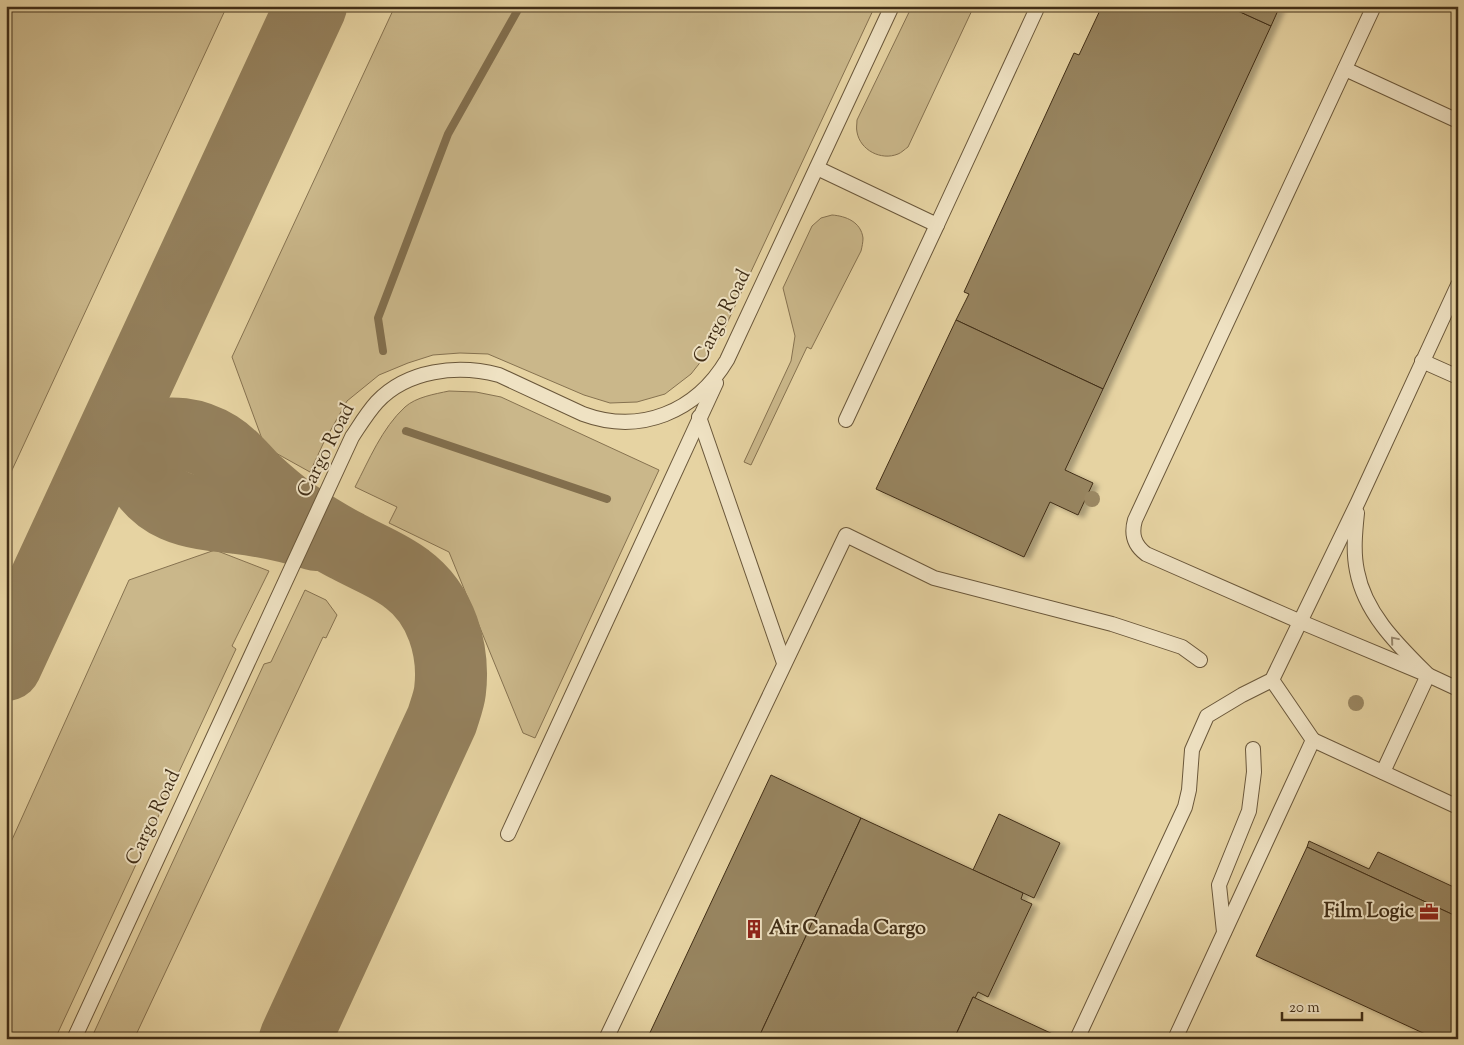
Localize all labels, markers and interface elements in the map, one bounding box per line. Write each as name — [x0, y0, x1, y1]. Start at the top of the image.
street label: Cargo Road — [687, 265, 759, 369]
street label: Cargo Road — [291, 399, 363, 503]
one-way arrow — [1392, 637, 1400, 646]
street label: Cargo Road — [119, 766, 189, 870]
place label: Film Logic — [1324, 898, 1414, 927]
office icon: Film Logic — [1418, 901, 1440, 923]
place label: Air Canada Cargo — [769, 915, 926, 944]
building icon: Air Canada Cargo — [743, 918, 765, 940]
scale bar — [1282, 990, 1362, 1022]
text: 20 m — [1289, 998, 1320, 1019]

